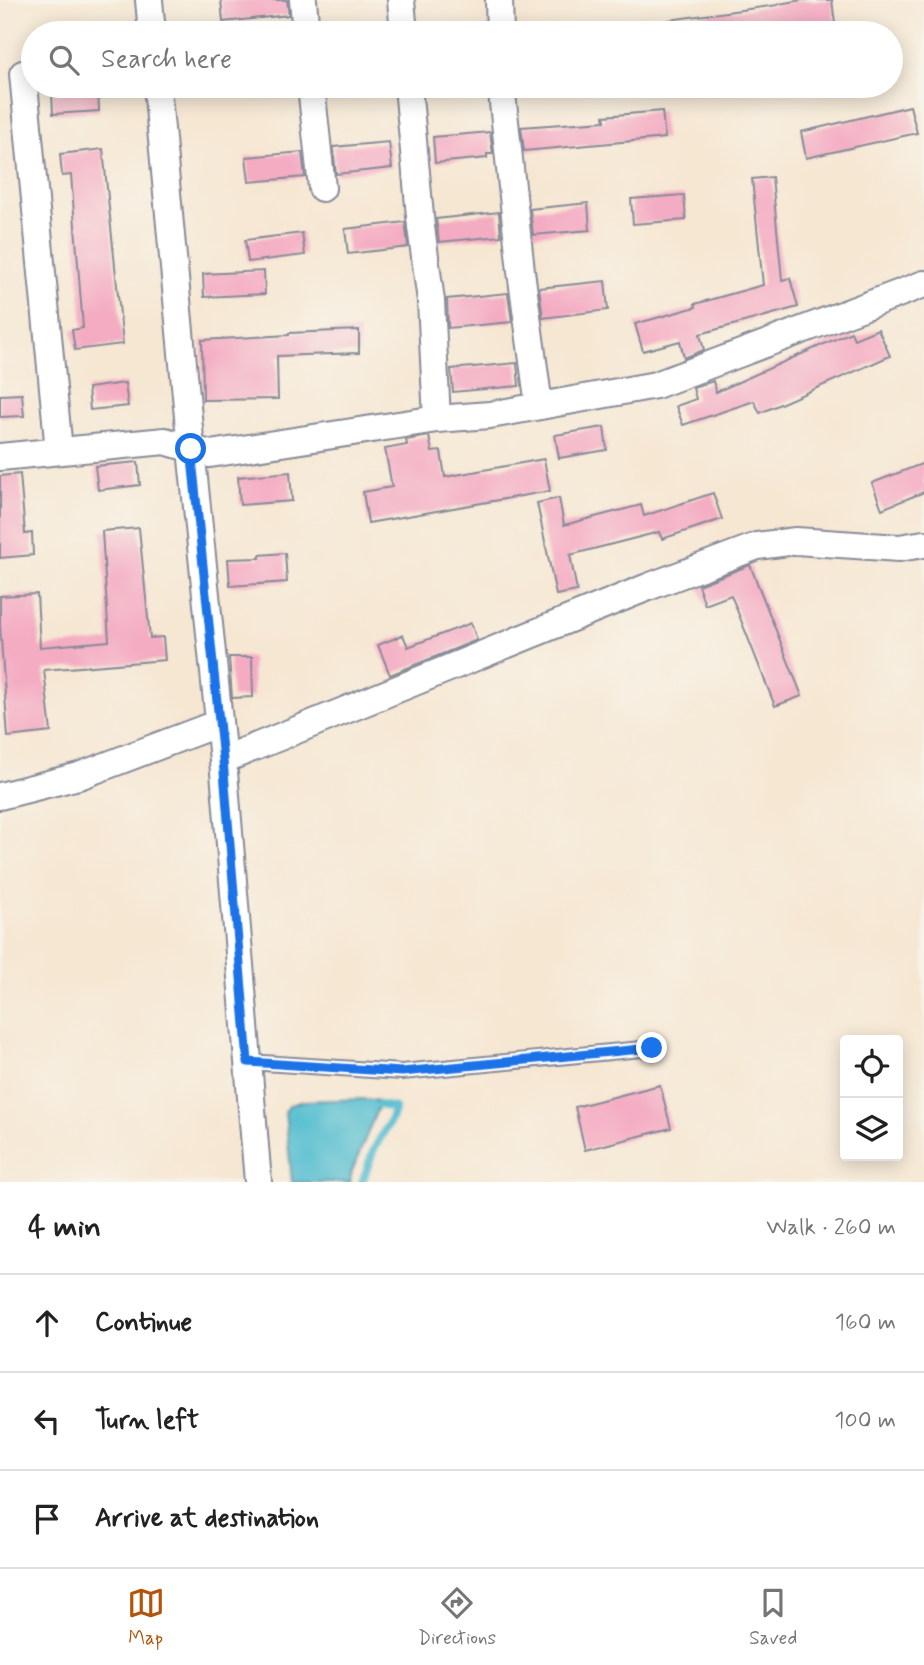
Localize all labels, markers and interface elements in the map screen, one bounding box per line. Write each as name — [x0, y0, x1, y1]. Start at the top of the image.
search box — [21, 21, 903, 98]
icon: search — [45, 41, 83, 79]
text: Search here — [101, 43, 232, 77]
route start — [175, 433, 206, 464]
route end — [636, 1032, 667, 1063]
map controls — [840, 1035, 903, 1161]
button: locate — [840, 1035, 903, 1098]
button: layers — [840, 1098, 903, 1161]
text: 4 min — [28, 1208, 101, 1247]
text: Walk · 260 m — [766, 1213, 896, 1243]
icon: ahead — [28, 1304, 66, 1342]
text: Continue — [95, 1306, 192, 1340]
text: 160 m — [835, 1308, 896, 1338]
icon: left — [28, 1402, 66, 1440]
text: Turn left — [95, 1404, 199, 1438]
text: 100 m — [834, 1406, 896, 1436]
icon: arrive — [28, 1500, 66, 1538]
text: Arrive at destination — [95, 1502, 319, 1536]
tab: Map — [127, 1584, 165, 1651]
tab: Directions — [418, 1584, 496, 1651]
tab: Saved — [749, 1584, 797, 1651]

